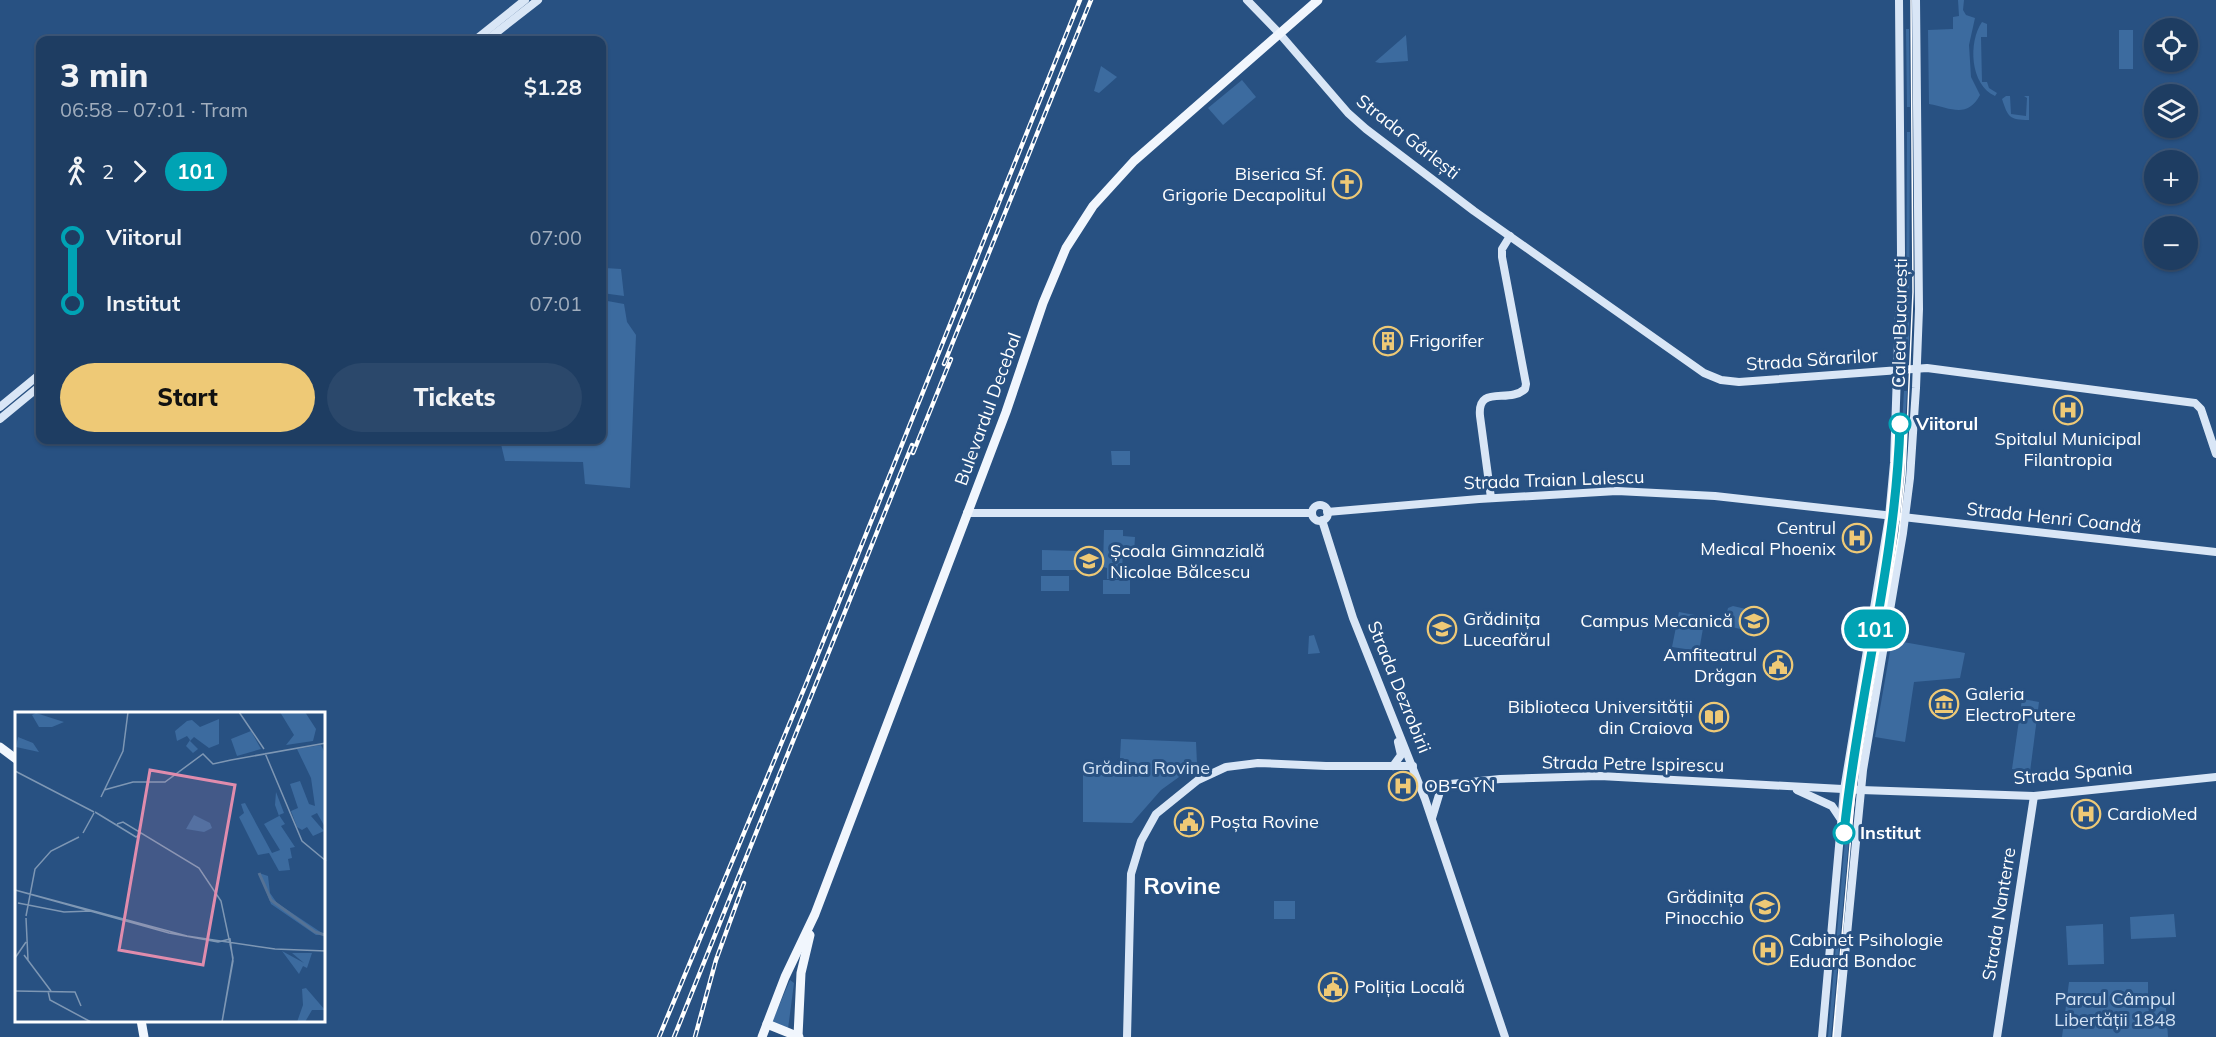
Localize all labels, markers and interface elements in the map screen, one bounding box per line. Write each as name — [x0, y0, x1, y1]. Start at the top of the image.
map controls — [2144, 18, 2198, 270]
button: locate — [2144, 18, 2198, 72]
text: 3 min — [60, 54, 148, 95]
text: $1.28 — [524, 73, 582, 101]
button: layers — [2144, 84, 2198, 138]
street label: Strada Gârlești — [1352, 89, 1465, 184]
text: 06:58 – 07:01 · Tram — [60, 97, 248, 122]
button: + — [2144, 150, 2198, 204]
icon: walk — [60, 155, 93, 188]
icon: forward — [123, 155, 156, 188]
text: 101 — [177, 158, 215, 184]
text: 2 — [102, 159, 114, 184]
place label: Biserica Sf. Grigorie Decapolitul — [1162, 162, 1326, 206]
church icon: Biserica Sf. Grigorie Decapolitul — [1331, 168, 1363, 200]
button: − — [2144, 216, 2198, 270]
text: Viitorul — [106, 223, 182, 251]
text: 07:00 — [529, 225, 582, 250]
street label: Calea București — [1887, 258, 1912, 388]
text: Institut — [106, 289, 180, 317]
text: 07:01 — [529, 291, 582, 316]
building icon: Frigorifer — [1372, 325, 1404, 357]
street label: Bulevardul Decebal — [949, 329, 1026, 488]
place label: Frigorifer — [1409, 329, 1484, 352]
street label: Strada Sărarilor — [1745, 343, 1879, 376]
button: Start — [60, 363, 315, 432]
button: Tickets — [327, 363, 582, 432]
hospital icon: Spitalul Municipal Filantropia — [2052, 394, 2084, 426]
place label: Viitorul — [1915, 412, 1978, 435]
marker: Viitorul — [1889, 413, 1911, 435]
place label: Spitalul Municipal Filantropia — [1995, 427, 2141, 471]
street label: Strada Traian Lalescu — [1463, 465, 1645, 494]
street label: Strada Henri Coandă — [1966, 497, 2143, 538]
place label: Centrul Medical Phoenix — [1700, 516, 1836, 560]
hospital icon: Centrul Medical Phoenix — [1841, 522, 1873, 554]
place label: Școala Gimnazială Nicolae Bălcescu — [1110, 539, 1265, 583]
school or university icon: Școala Gimnazială Nicolae Bălcescu — [1073, 545, 1105, 577]
school or university icon: Campus Mecanică — [1738, 605, 1770, 637]
place label: Grădinița Luceafărul — [1463, 607, 1550, 651]
place label: Campus Mecanică — [1580, 609, 1733, 632]
line badge: 101 — [1840, 610, 1910, 648]
school or university icon: Grădinița Luceafărul — [1426, 613, 1458, 645]
text: 101 — [1856, 616, 1894, 642]
street label: Strada Dezrobirii — [1362, 617, 1436, 756]
place label: Amfiteatrul Drăgan — [1663, 643, 1757, 687]
public building icon: Amfiteatrul Drăgan — [1762, 649, 1794, 681]
place label: Galeria ElectroPutere — [1965, 682, 2076, 726]
museum icon: Galeria ElectroPutere — [1928, 688, 1960, 720]
place label: Biblioteca Universității din Craiova — [1508, 695, 1693, 739]
library icon: Biblioteca Universității din Craiova — [1698, 701, 1730, 733]
inset map — [15, 712, 326, 1022]
street label: Strada Petre Ispirescu — [1542, 750, 1724, 777]
park label: Grădina Rovine — [1082, 756, 1210, 779]
street label: Strada Spania — [2012, 756, 2133, 789]
hospital icon: OB-GYN — [1387, 770, 1419, 802]
place label: OB-GYN — [1424, 774, 1495, 797]
hospital icon: CardioMed — [2070, 798, 2102, 830]
place label: CardioMed — [2107, 802, 2198, 825]
public building icon: Poșta Rovine — [1173, 806, 1205, 838]
place label: Poșta Rovine — [1210, 810, 1319, 833]
place label: Institut — [1860, 821, 1921, 844]
marker: Institut — [1833, 822, 1855, 844]
street label: Strada Nanterre — [1977, 846, 2020, 982]
district label: Rovine — [1143, 870, 1221, 900]
place label: Grădinița Pinocchio — [1664, 885, 1744, 929]
school or university icon: Grădinița Pinocchio — [1749, 891, 1781, 923]
place label: Cabinet Psihologie Eduard Bondoc — [1789, 928, 1943, 972]
hospital icon: Cabinet Psihologie Eduard Bondoc — [1752, 934, 1784, 966]
public building icon: Poliția Locală — [1317, 971, 1349, 1003]
place label: Poliția Locală — [1354, 975, 1465, 998]
park label: Parcul Câmpul Libertății 1848 — [2054, 987, 2176, 1031]

